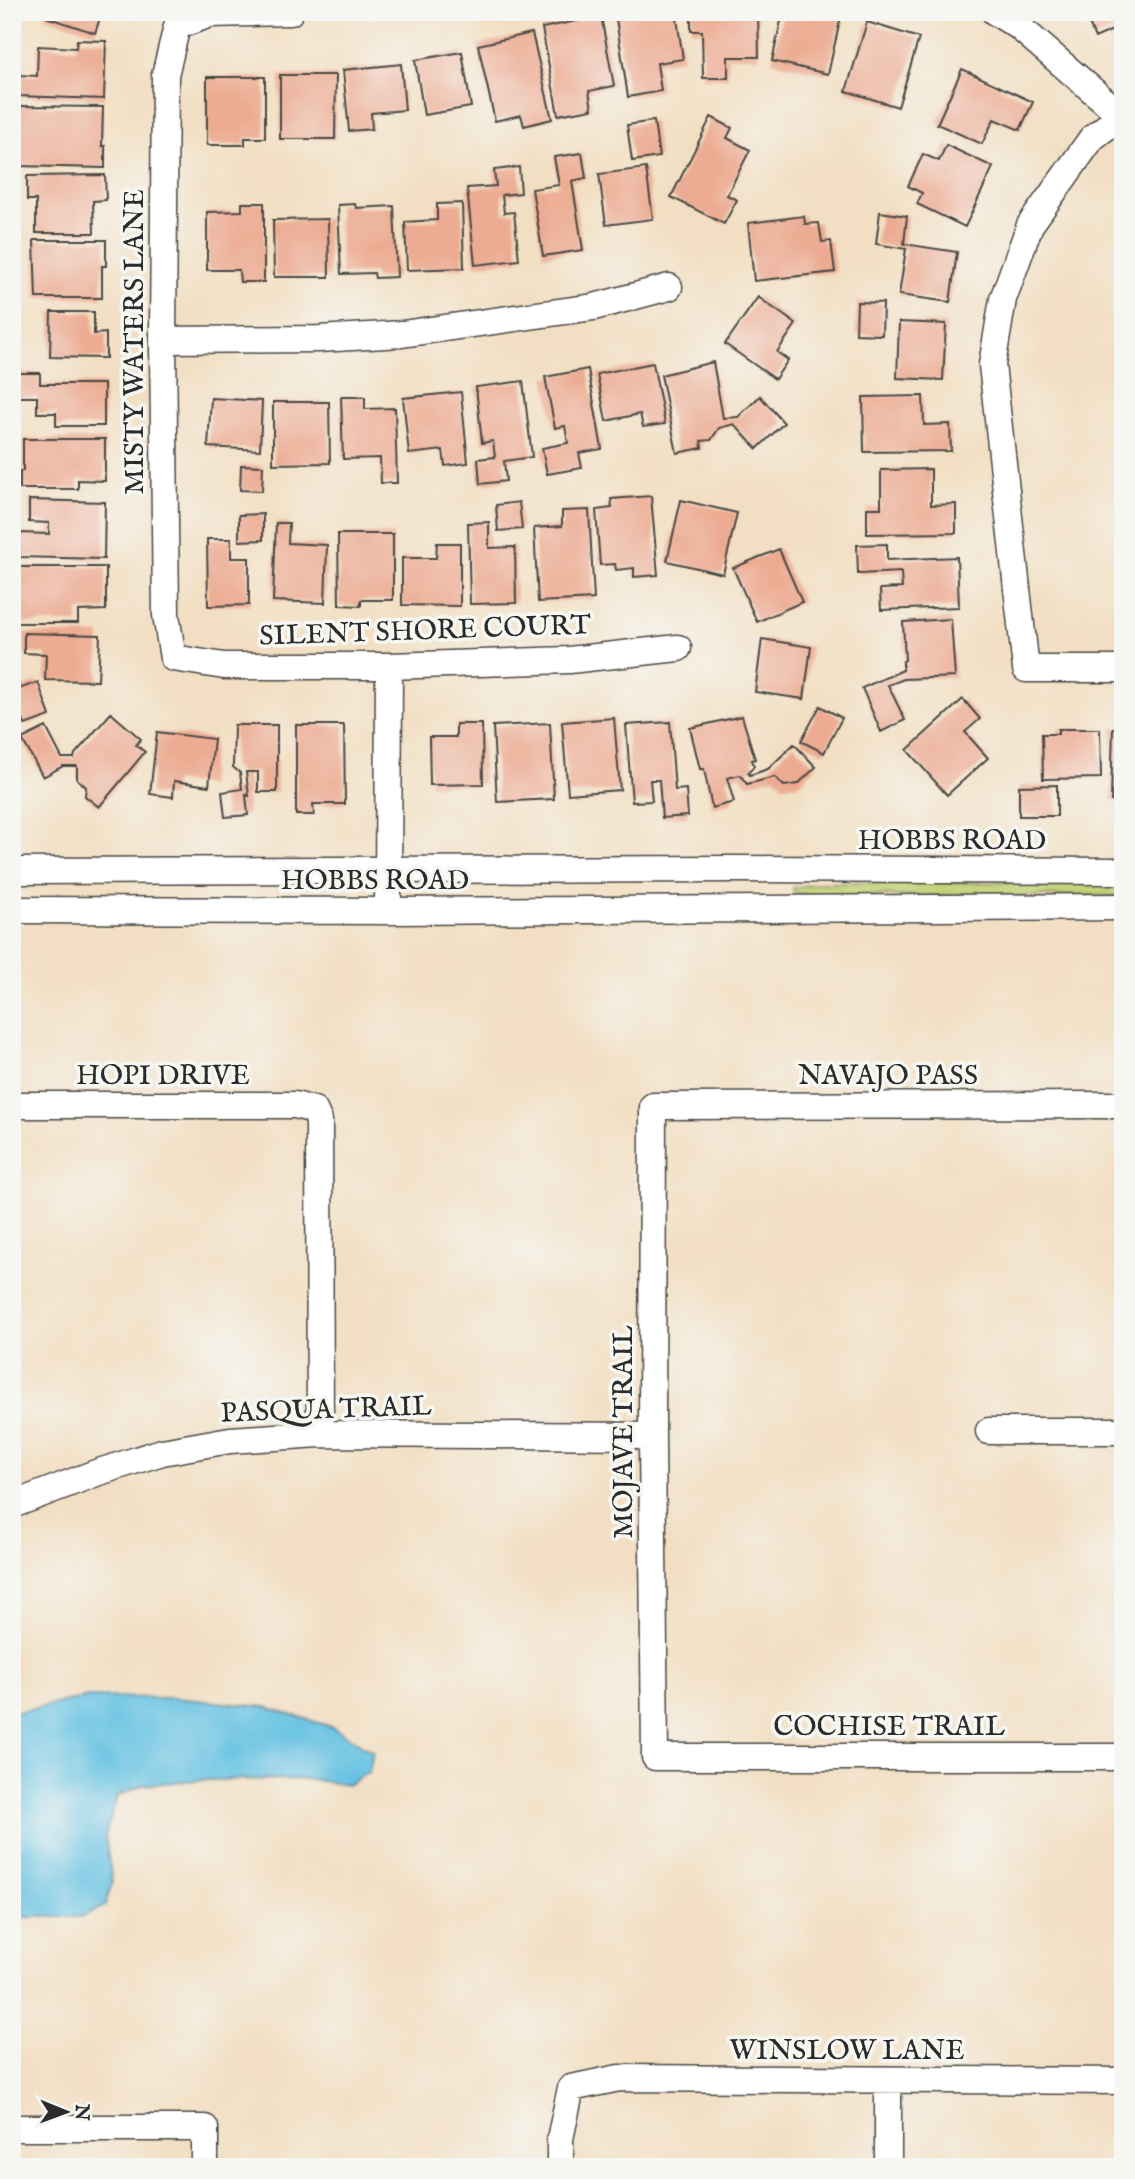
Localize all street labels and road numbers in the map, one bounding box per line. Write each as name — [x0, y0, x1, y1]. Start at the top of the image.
street label: MISTY WATERS LANE — [118, 189, 153, 495]
street label: SILENT SHORE COURT — [259, 608, 592, 655]
street label: HOBBS ROAD — [858, 824, 1046, 859]
street label: HOBBS ROAD — [281, 864, 469, 899]
street label: HOPI DRIVE — [76, 1059, 250, 1094]
street label: NAVAJO PASS — [798, 1059, 978, 1094]
street label: MOJAVE TRAIL — [607, 1325, 642, 1539]
street label: PASQUA TRAIL — [220, 1389, 432, 1432]
street label: COCHISE TRAIL — [773, 1710, 1005, 1745]
street label: WINSLOW LANE — [729, 2034, 965, 2069]

